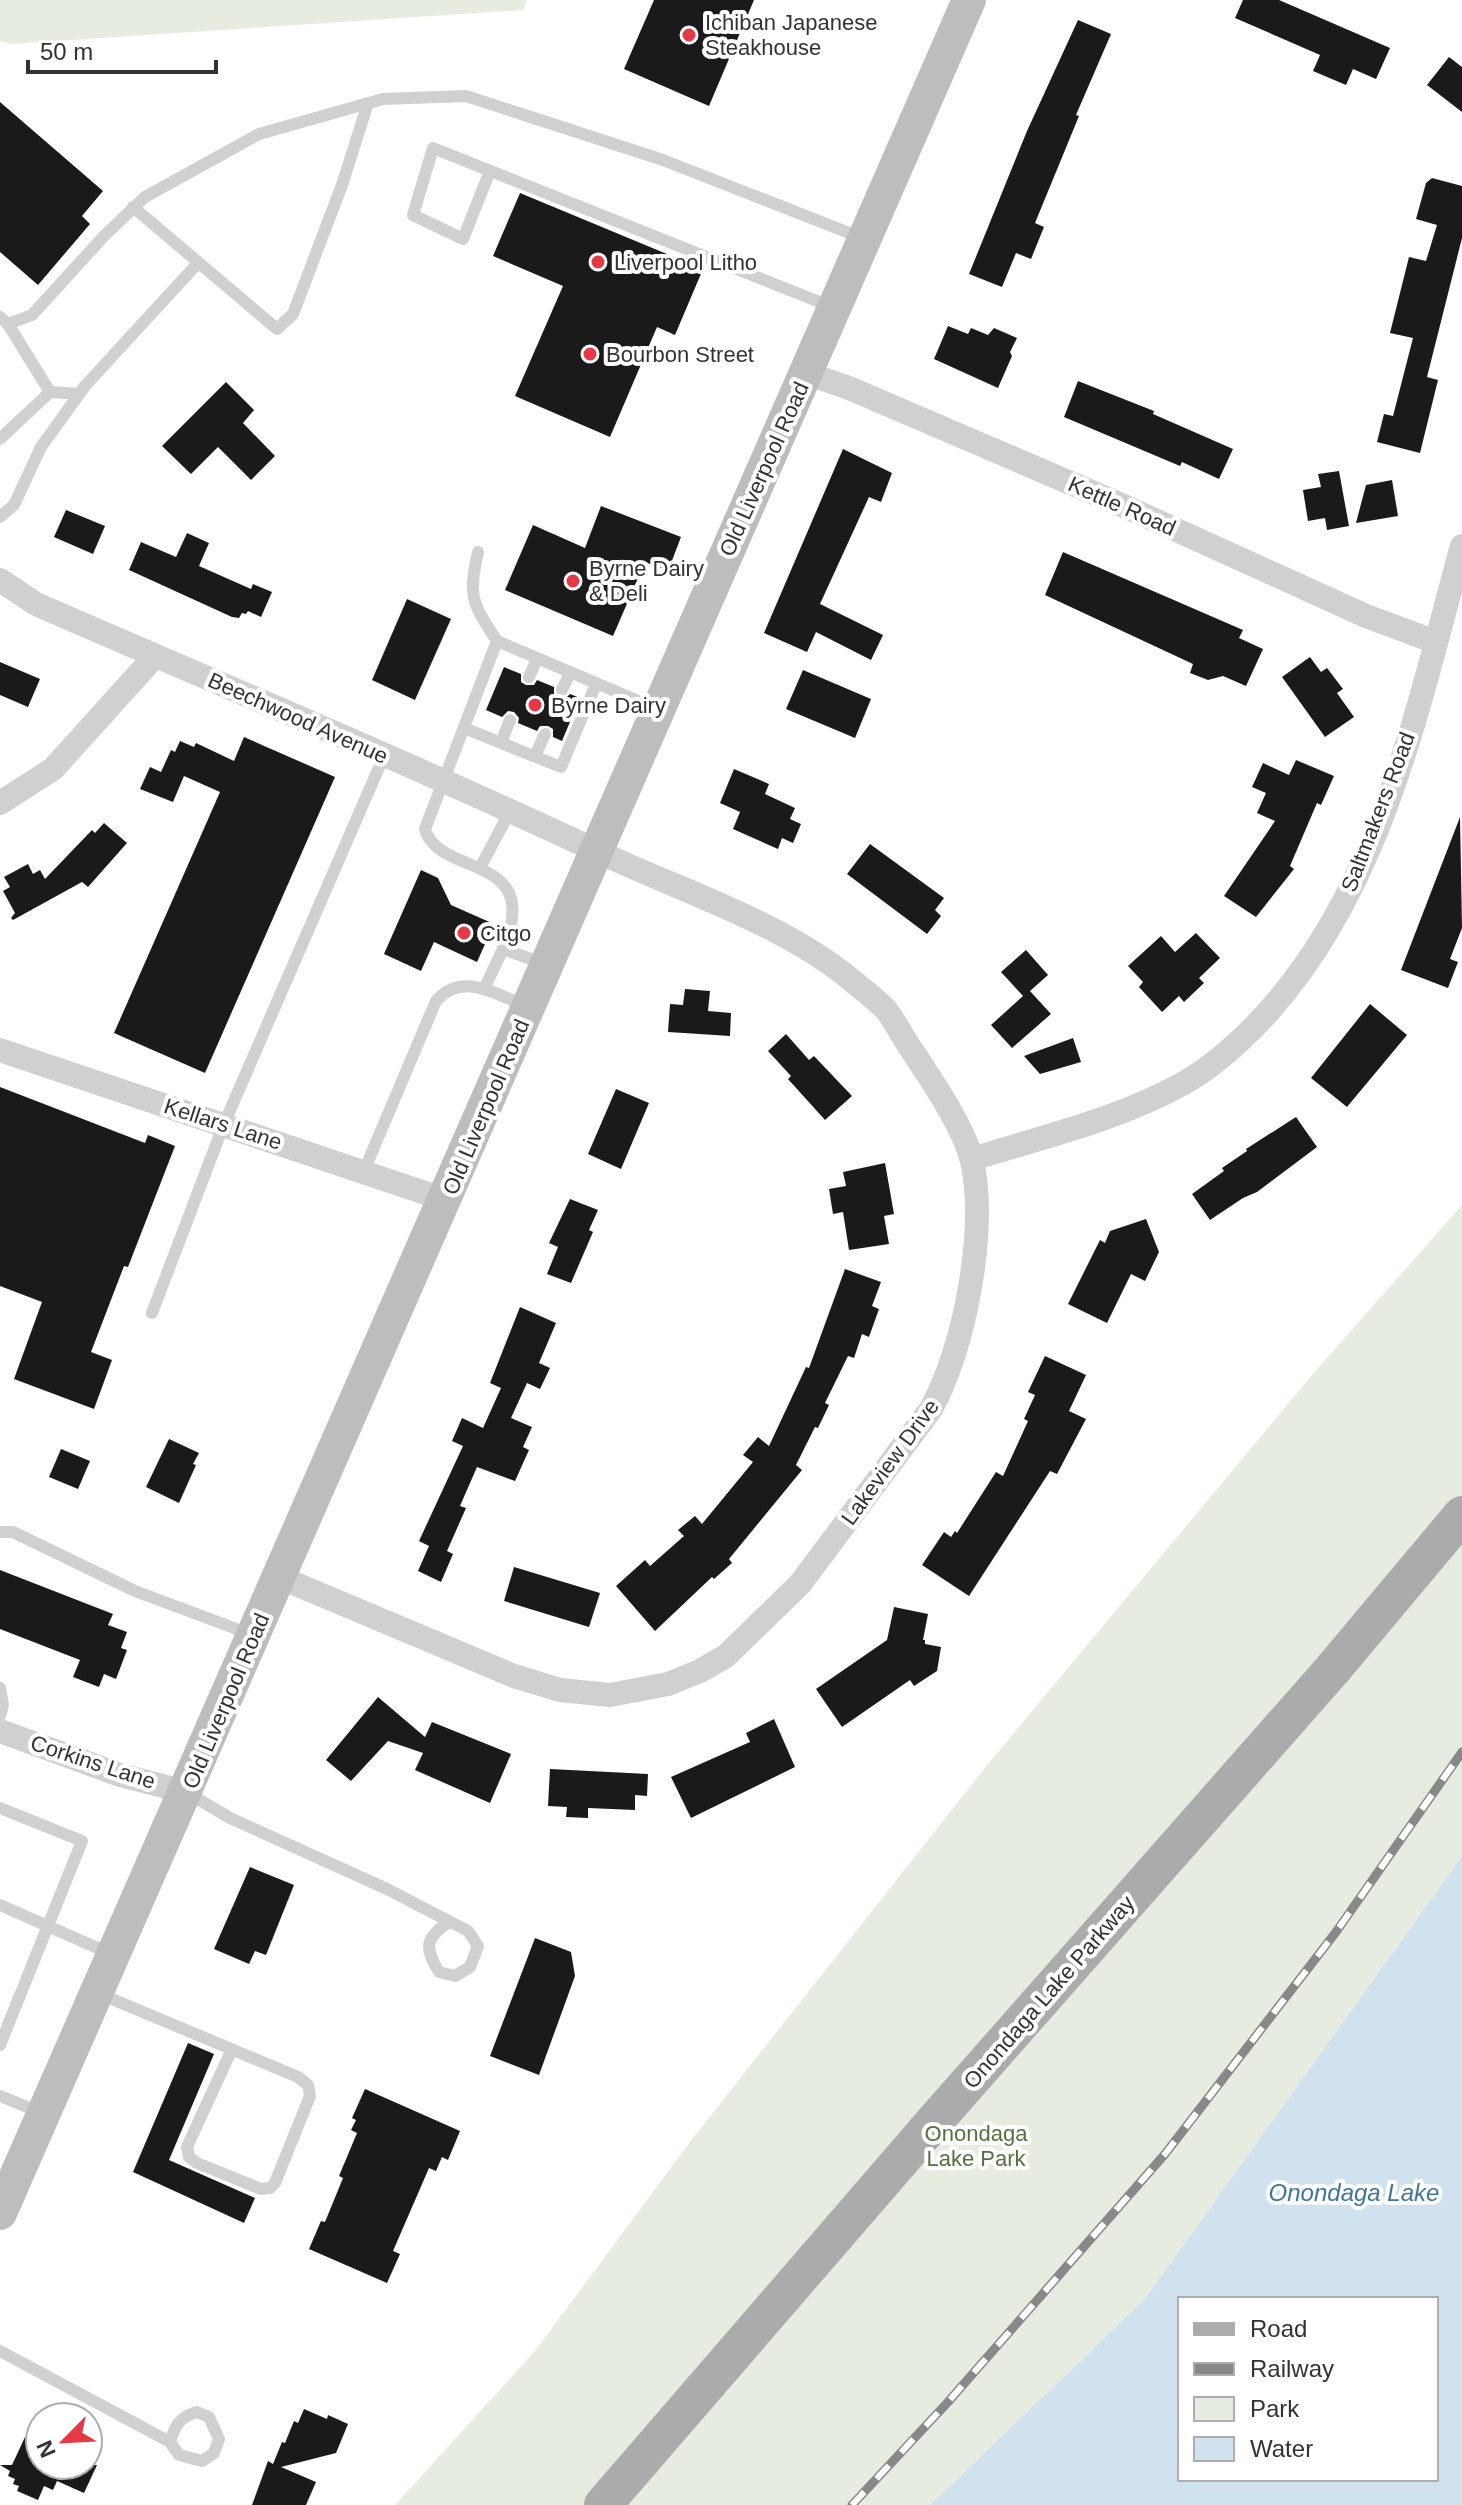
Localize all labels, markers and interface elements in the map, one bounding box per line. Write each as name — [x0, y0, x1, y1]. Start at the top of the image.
place label: Ichiban Japanese Steakhouse — [705, 10, 877, 60]
scale bar — [28, 24, 216, 74]
marker: Ichiban Japanese Steakhouse — [680, 26, 698, 44]
text: 50 m — [40, 38, 93, 65]
place label: Liverpool Litho — [614, 250, 757, 275]
marker: Liverpool Litho — [589, 253, 607, 271]
place label: Bourbon Street — [606, 342, 754, 367]
marker: Bourbon Street — [581, 345, 599, 363]
street label: Old Liverpool Road — [714, 378, 814, 560]
street label: Kettle Road — [1064, 471, 1180, 541]
place label: Byrne Dairy & Deli — [589, 556, 704, 606]
marker: Byrne Dairy & Deli — [564, 572, 582, 590]
street label: Beechwood Avenue — [204, 667, 392, 769]
place label: Byrne Dairy — [551, 693, 666, 718]
marker: Byrne Dairy — [526, 696, 544, 714]
street label: Saltmakers Road — [1336, 729, 1420, 895]
place label: Citgo — [480, 921, 531, 946]
marker: Citgo — [455, 924, 473, 942]
street label: Old Liverpool Road — [438, 1015, 534, 1199]
street label: Kellars Lane — [161, 1093, 285, 1155]
street label: Lakeview Drive — [836, 1394, 944, 1530]
street label: Old Liverpool Road — [178, 1609, 274, 1793]
street label: Corkins Lane — [27, 1730, 159, 1794]
street label: Onondaga Lake Parkway — [959, 1891, 1139, 2093]
park label: Onondaga Lake Park — [925, 2121, 1028, 2171]
water label: Onondaga Lake — [1269, 2179, 1439, 2206]
legend — [1178, 2297, 1438, 2481]
text: Road — [1250, 2315, 1307, 2342]
text: Railway — [1250, 2355, 1334, 2382]
text: Park — [1250, 2395, 1300, 2422]
north arrow — [24, 2401, 104, 2481]
text: Water — [1250, 2435, 1313, 2462]
text: N — [32, 2437, 61, 2461]

